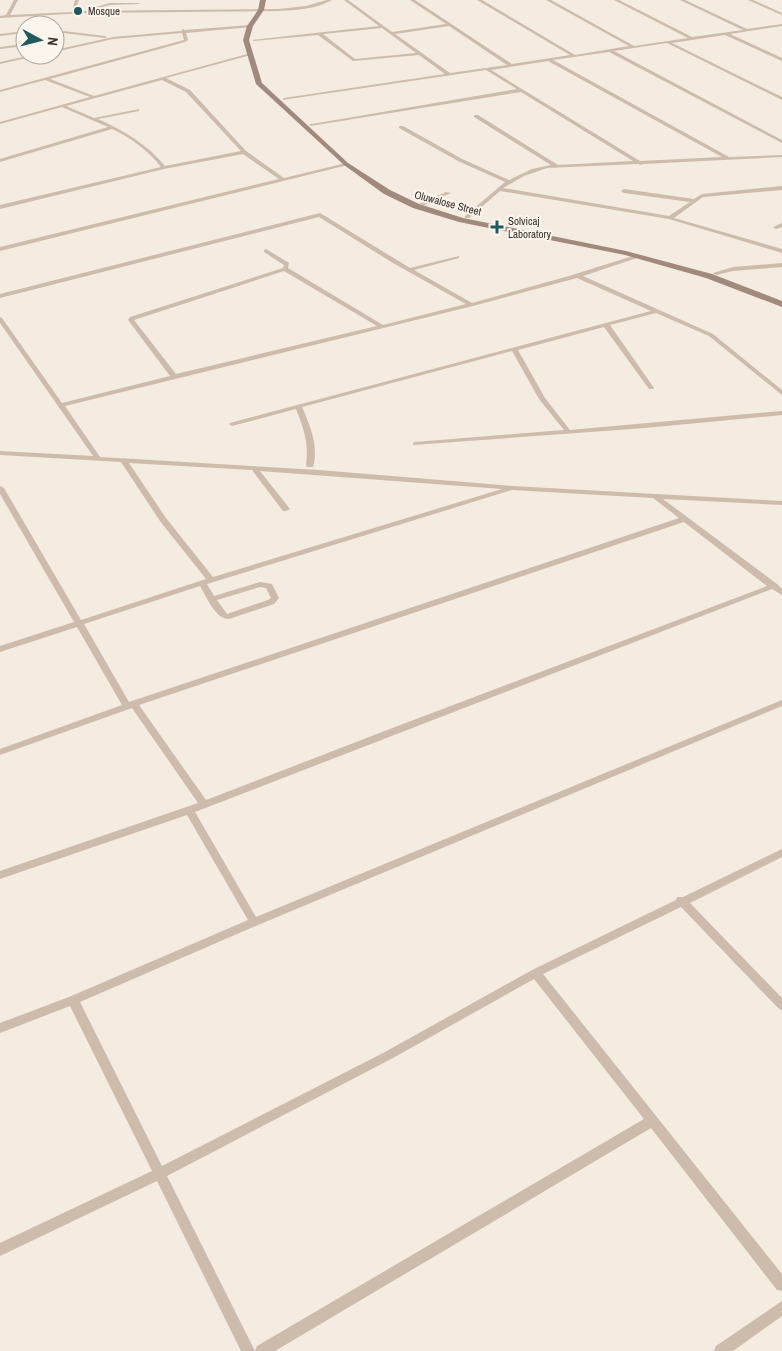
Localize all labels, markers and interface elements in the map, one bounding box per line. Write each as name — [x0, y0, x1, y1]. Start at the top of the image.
place label: Mosque — [88, 4, 120, 18]
marker: Mosque — [72, 5, 84, 17]
north arrow — [15, 15, 65, 65]
text: N — [43, 36, 62, 47]
street label: Oluwalose Street — [413, 187, 483, 219]
place label: Solvicaj Laboratory — [508, 214, 552, 241]
marker: Solvicaj Laboratory — [490, 220, 504, 234]

